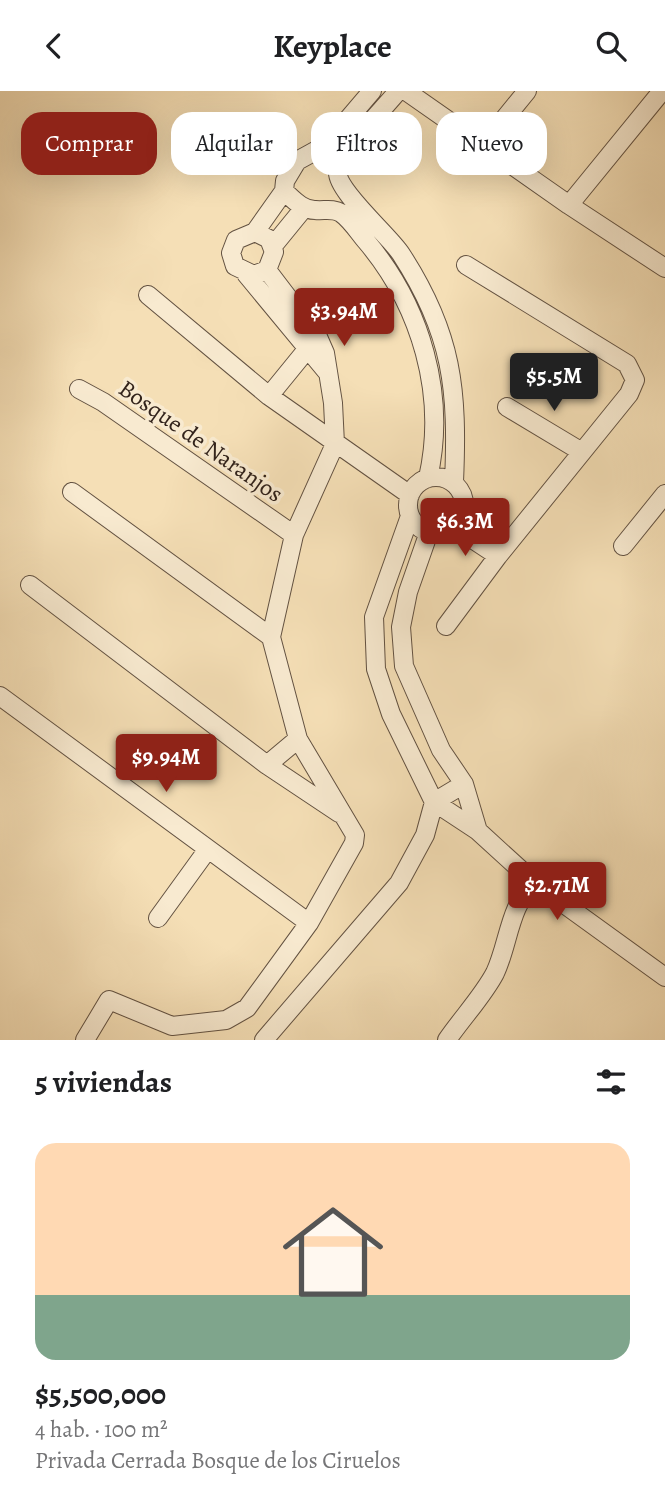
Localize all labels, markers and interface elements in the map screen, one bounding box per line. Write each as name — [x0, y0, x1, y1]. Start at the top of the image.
text: Keyplace — [273, 24, 392, 68]
icon: back — [35, 27, 73, 65]
icon: search — [592, 27, 630, 65]
chip: Comprar — [21, 112, 157, 175]
chip: Alquilar — [171, 112, 297, 175]
chip: Filtros — [311, 112, 422, 175]
chip: Nuevo — [436, 112, 547, 175]
pin: $3.94M — [287, 289, 401, 348]
text: $3.94M — [310, 295, 378, 326]
pin: $5.5M — [505, 353, 603, 413]
text: $5.5M — [526, 360, 582, 391]
street label: Bosque de Naranjos — [112, 372, 290, 510]
pin: $6.3M — [416, 498, 514, 558]
text: $6.3M — [436, 505, 494, 536]
pin: $9.94M — [109, 735, 223, 794]
text: $9.94M — [132, 741, 200, 772]
pin: $2.71M — [500, 863, 614, 922]
text: $2.71M — [524, 869, 590, 900]
text: 5 viviendas — [35, 1062, 172, 1102]
icon: filters — [592, 1063, 630, 1101]
icon: home — [270, 1189, 396, 1315]
text: $5,500,000 — [35, 1374, 166, 1414]
text: 4 hab. · 100 m² — [35, 1414, 168, 1445]
text: Privada Cerrada Bosque de los Ciruelos — [35, 1445, 401, 1476]

